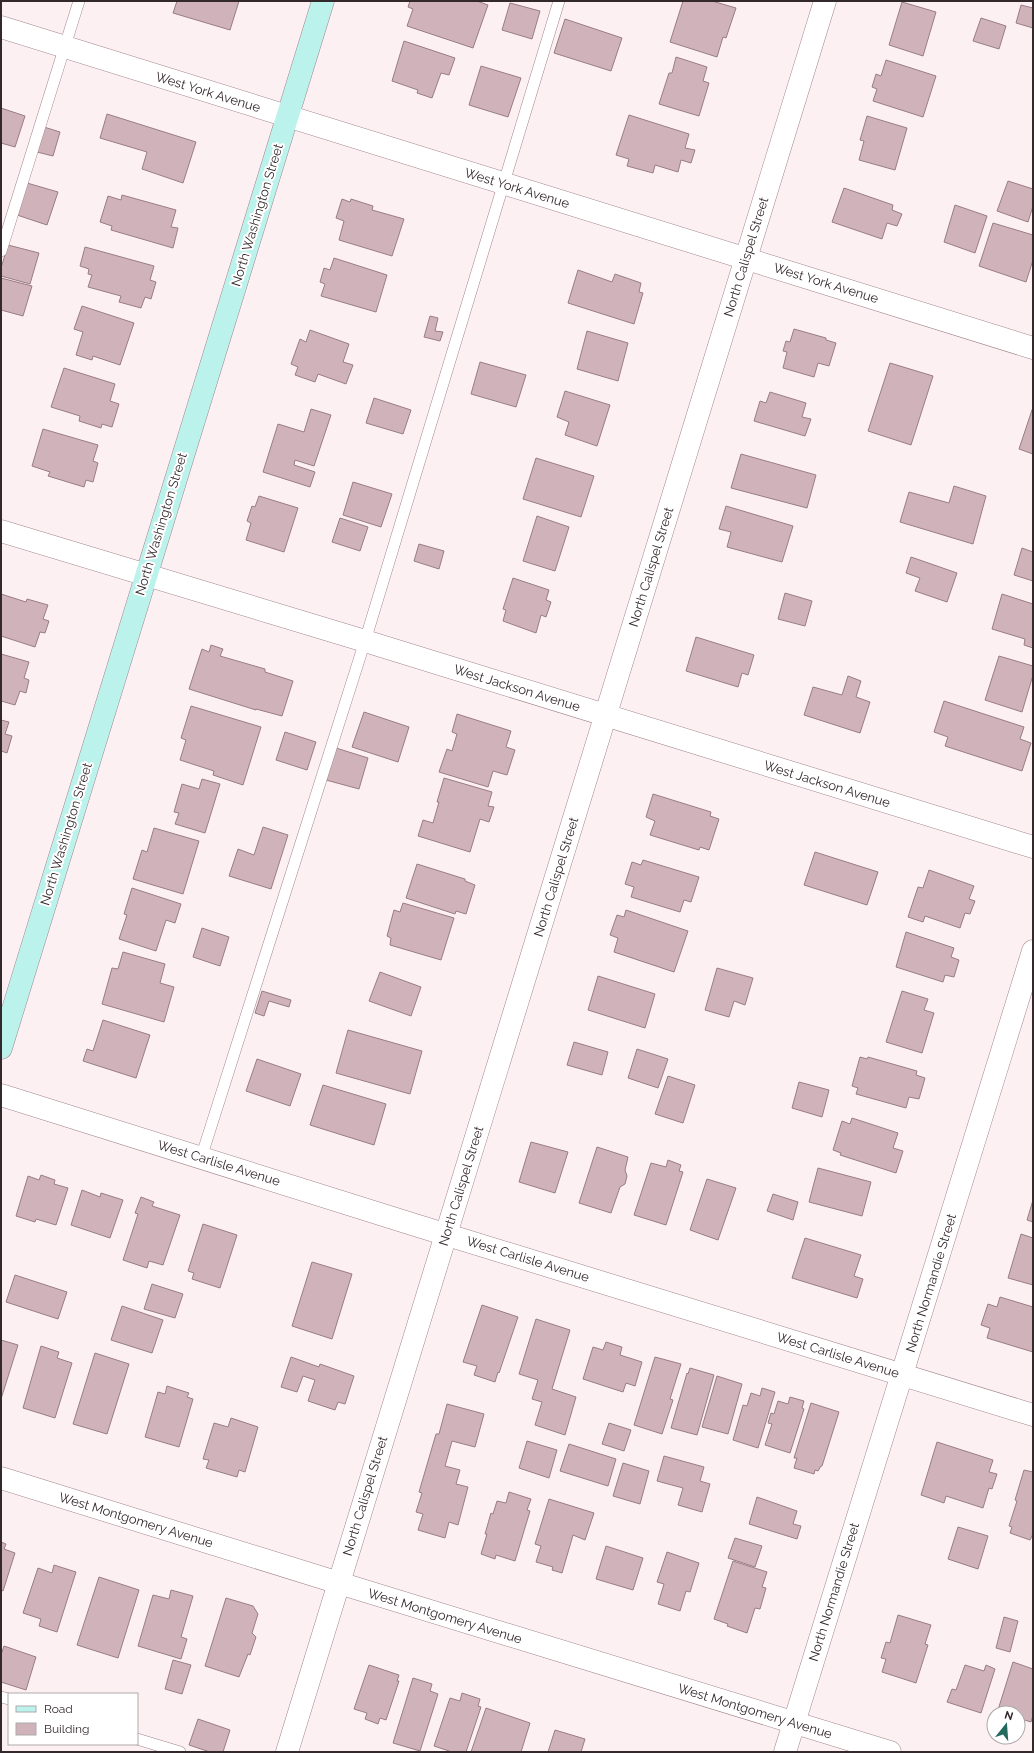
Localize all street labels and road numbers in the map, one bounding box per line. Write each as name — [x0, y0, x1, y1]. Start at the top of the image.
street label: West York Avenue — [154, 69, 263, 115]
street label: North Washington Street — [228, 141, 286, 288]
street label: West York Avenue — [463, 165, 572, 211]
street label: North Calispel Street — [721, 195, 772, 319]
street label: West York Avenue — [772, 260, 881, 306]
street label: North Washington Street — [132, 450, 190, 597]
street label: North Calispel Street — [626, 505, 677, 629]
street label: West Jackson Avenue — [452, 662, 582, 714]
street label: West Jackson Avenue — [762, 758, 892, 810]
street label: North Washington Street — [37, 760, 95, 907]
street label: North Calispel Street — [531, 815, 582, 939]
street label: North Calispel Street — [436, 1124, 487, 1248]
street label: West Carlisle Avenue — [156, 1137, 282, 1189]
street label: North Normandie Street — [903, 1211, 959, 1354]
street label: West Carlisle Avenue — [465, 1233, 591, 1285]
street label: West Carlisle Avenue — [775, 1329, 901, 1381]
street label: North Calispel Street — [340, 1434, 391, 1558]
street label: West Montgomery Avenue — [57, 1489, 215, 1551]
street label: North Normandie Street — [806, 1520, 862, 1663]
street label: West Montgomery Avenue — [366, 1585, 524, 1647]
street label: West Montgomery Avenue — [676, 1680, 834, 1742]

